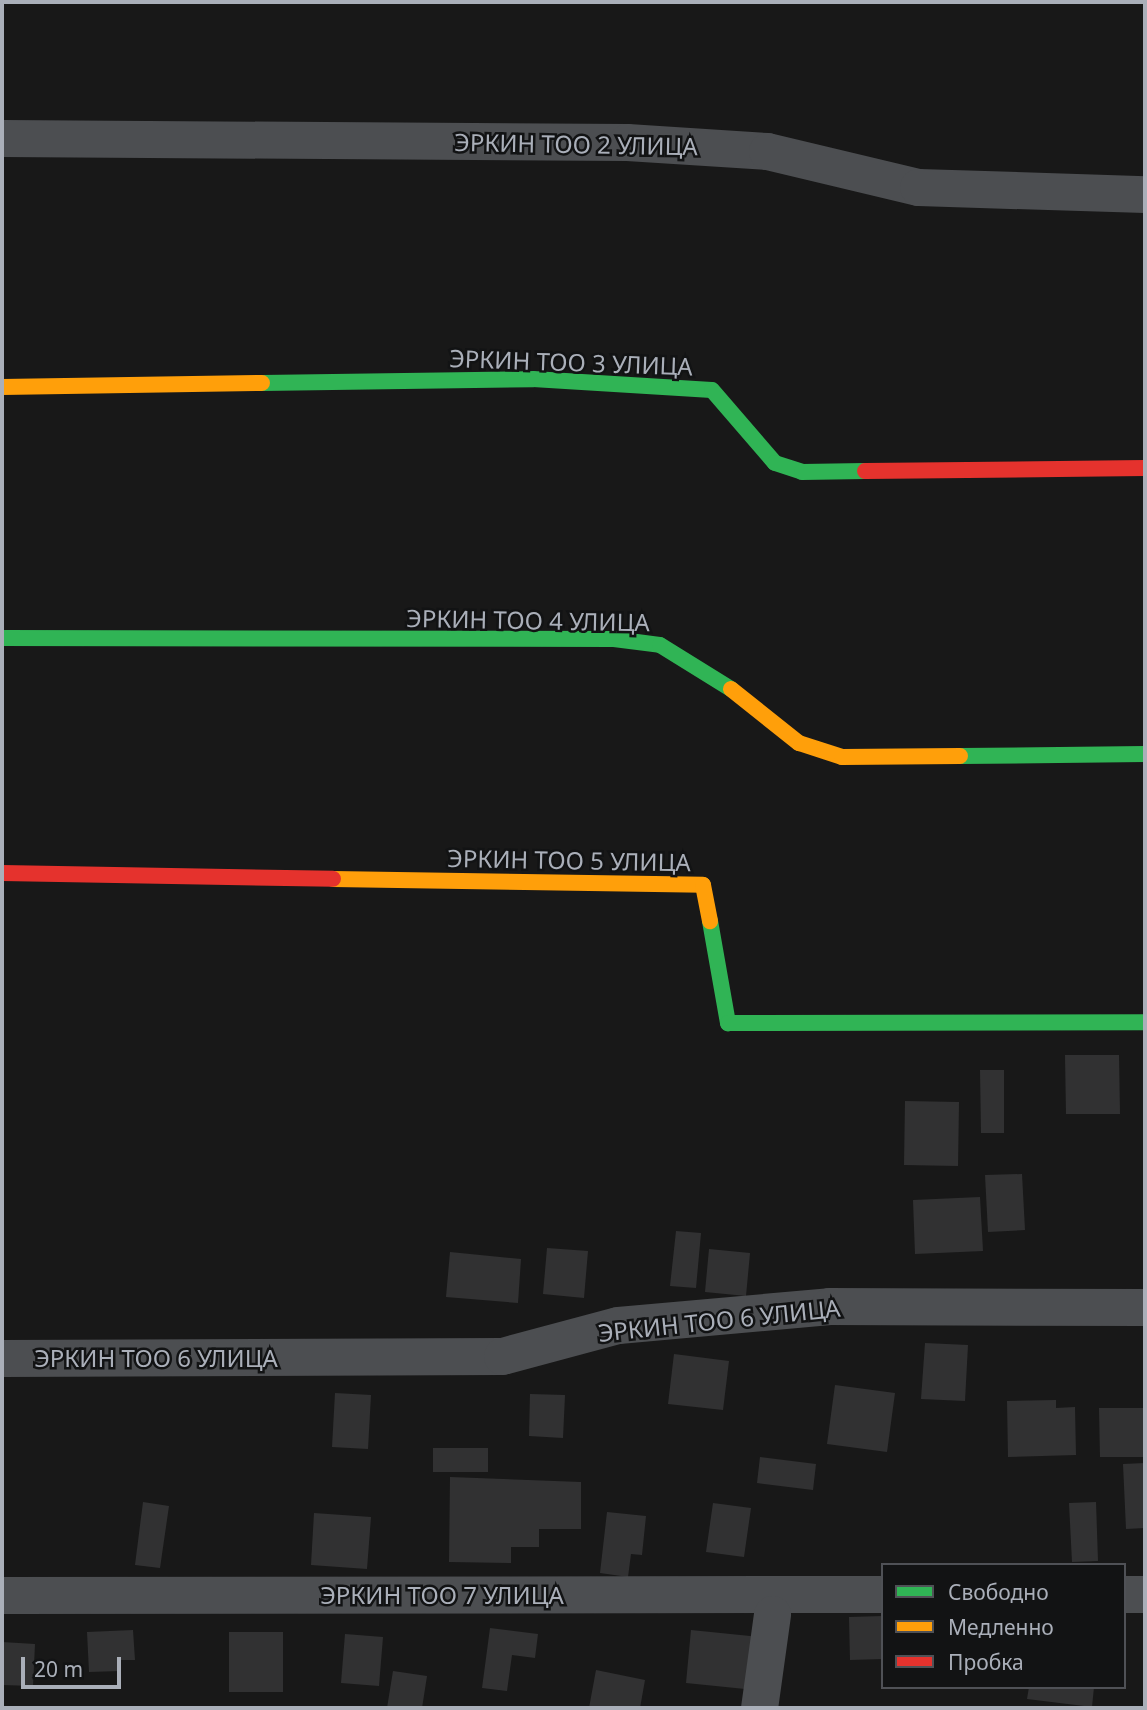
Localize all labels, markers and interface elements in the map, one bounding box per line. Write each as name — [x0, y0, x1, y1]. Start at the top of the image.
street label: ЭРКИН ТОО 2 УЛИЦА — [454, 127, 698, 161]
street label: ЭРКИН ТОО 3 УЛИЦА — [449, 343, 693, 381]
street label: ЭРКИН ТОО 4 УЛИЦА — [406, 603, 650, 637]
street label: ЭРКИН ТОО 5 УЛИЦА — [447, 843, 691, 877]
street label: ЭРКИН ТОО 6 УЛИЦА — [596, 1293, 842, 1347]
street label: ЭРКИН ТОО 6 УЛИЦА — [34, 1344, 278, 1372]
legend — [881, 1563, 1126, 1689]
text: Свободно — [948, 1578, 1049, 1606]
street label: ЭРКИН ТОО 7 УЛИЦА — [320, 1581, 564, 1609]
text: Медленно — [948, 1613, 1054, 1641]
scale bar — [24, 1644, 124, 1688]
text: Пробка — [948, 1648, 1024, 1676]
text: 20 m — [34, 1655, 83, 1683]

